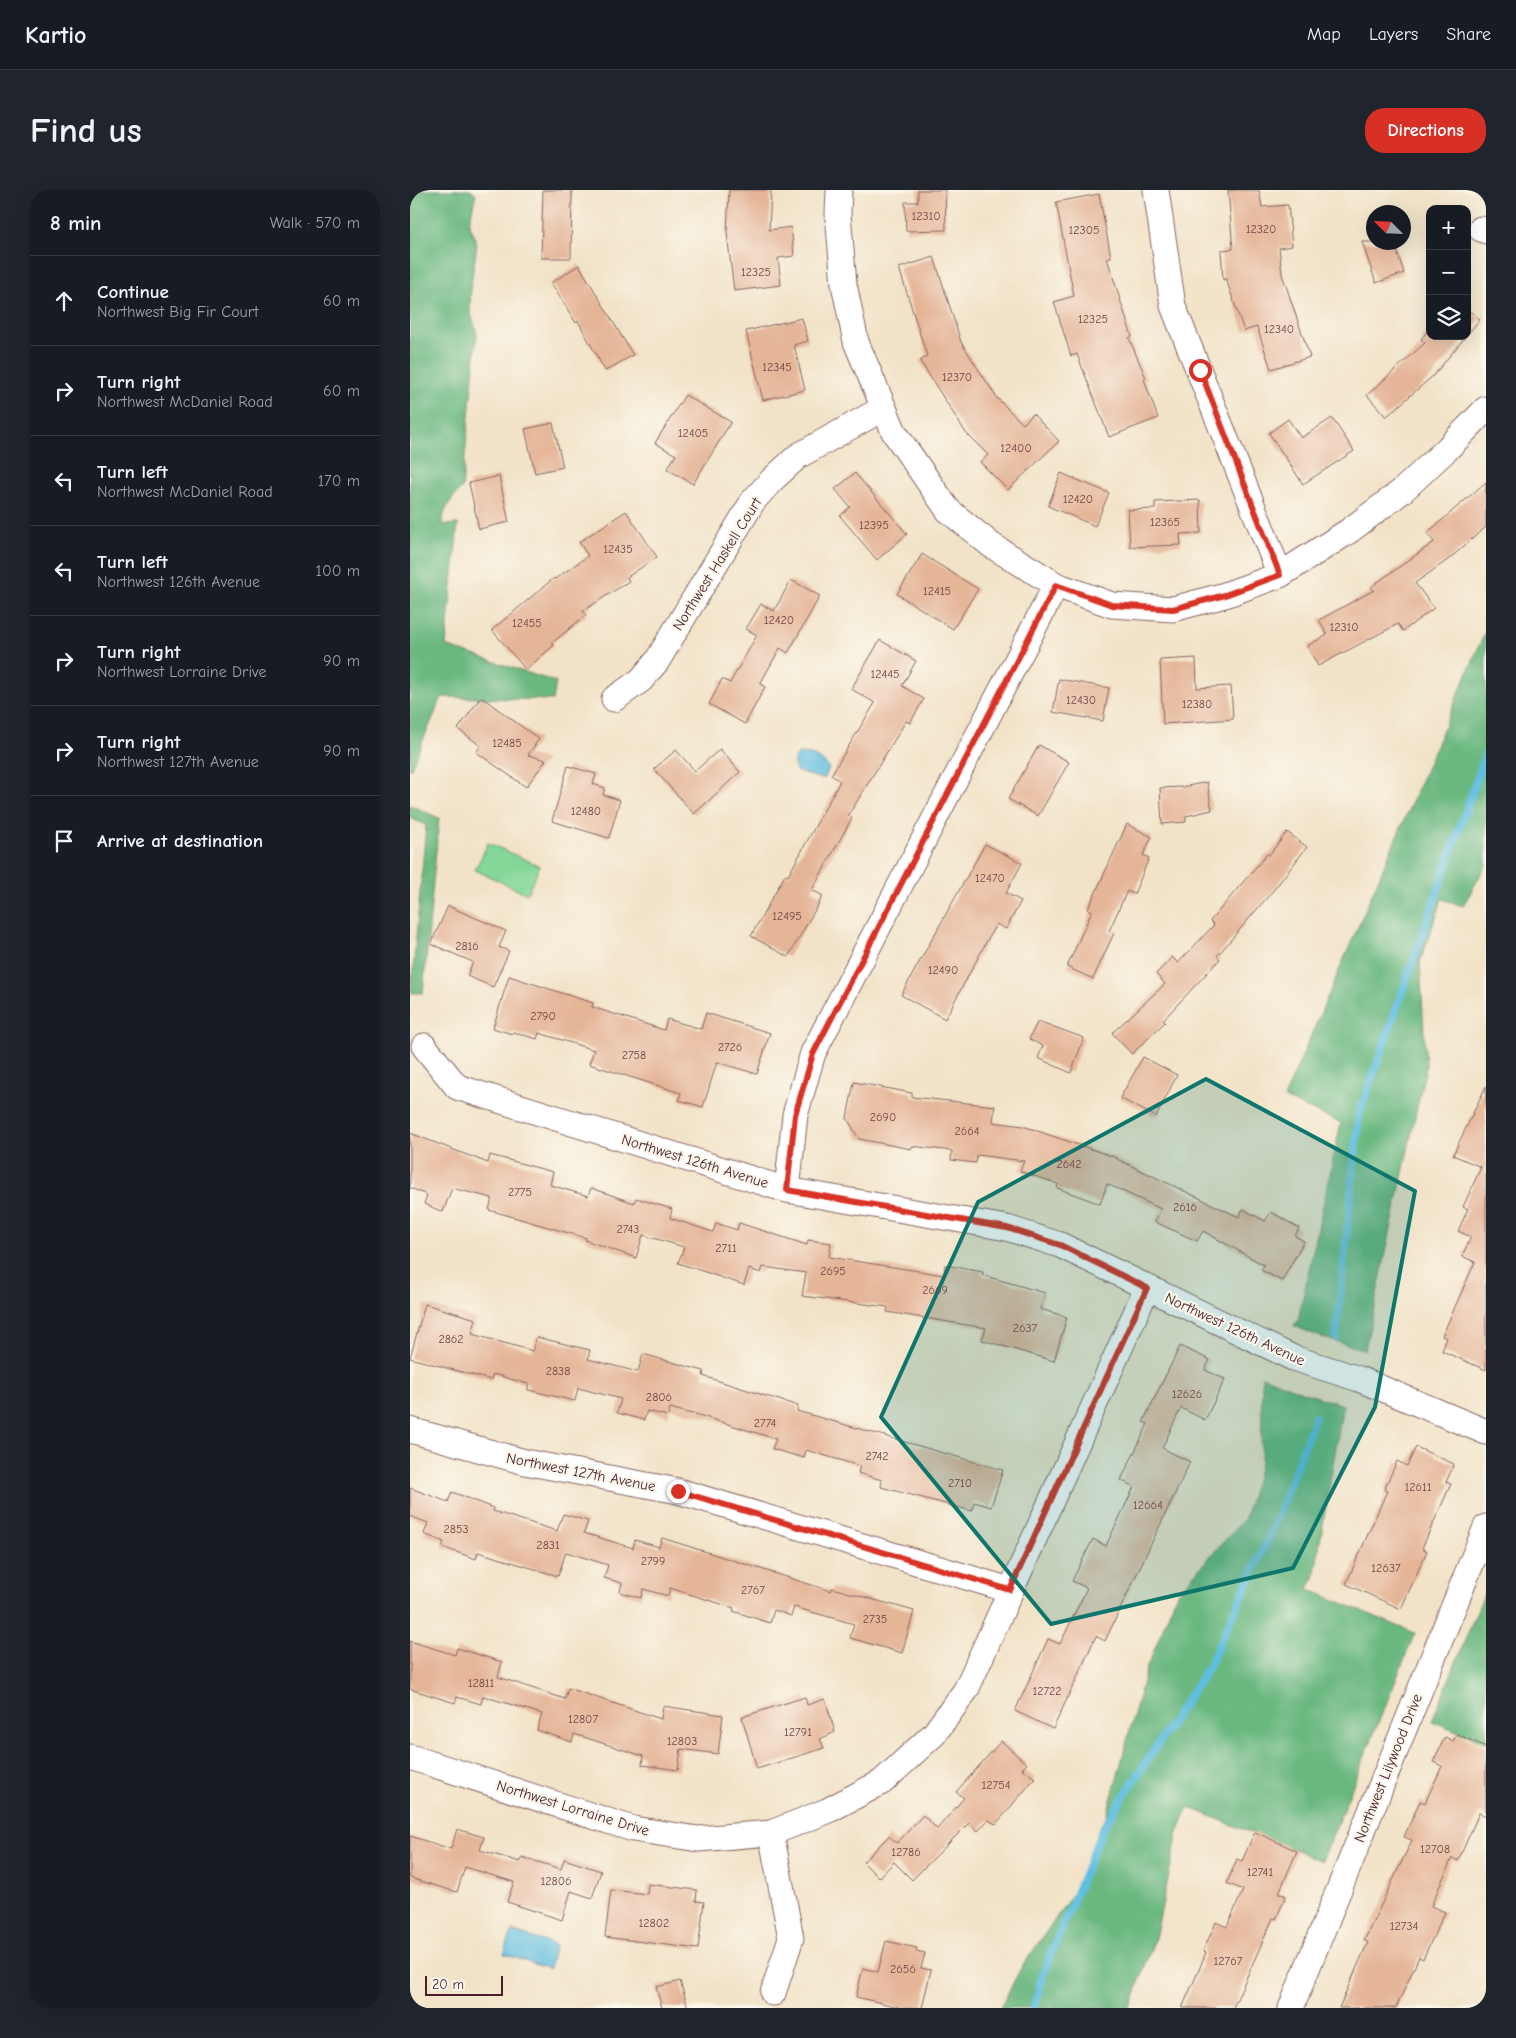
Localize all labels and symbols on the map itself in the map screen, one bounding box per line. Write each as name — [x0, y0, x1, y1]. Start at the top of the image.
north arrow — [1366, 205, 1411, 250]
house number: 12310 — [911, 209, 941, 223]
house number: 12320 — [1246, 222, 1276, 236]
house number: 12305 — [1069, 223, 1099, 237]
house number: 12325 — [741, 265, 771, 279]
house number: 12325 — [1078, 312, 1108, 326]
house number: 12340 — [1264, 322, 1294, 336]
route start — [1189, 359, 1212, 382]
house number: 12345 — [762, 360, 792, 374]
house number: 12370 — [942, 370, 972, 384]
house number: 12405 — [678, 426, 708, 440]
house number: 12400 — [1000, 441, 1032, 455]
house number: 12420 — [1063, 492, 1093, 506]
street label: Northwest Haskell Court — [669, 493, 766, 634]
house number: 12365 — [1150, 515, 1180, 529]
house number: 12395 — [859, 518, 889, 532]
house number: 12435 — [603, 542, 633, 556]
house number: 12415 — [923, 584, 951, 598]
house number: 12420 — [764, 613, 794, 627]
house number: 12455 — [512, 616, 542, 630]
house number: 12310 — [1329, 620, 1359, 634]
house number: 12445 — [870, 667, 900, 681]
house number: 12430 — [1066, 693, 1096, 707]
house number: 12380 — [1182, 697, 1212, 711]
house number: 12485 — [492, 736, 522, 750]
house number: 12480 — [571, 804, 601, 818]
house number: 12470 — [975, 871, 1005, 885]
house number: 12495 — [772, 909, 802, 923]
house number: 2816 — [455, 939, 479, 953]
house number: 12490 — [928, 963, 958, 977]
house number: 2790 — [530, 1009, 556, 1023]
house number: 2726 — [718, 1040, 742, 1054]
house number: 2758 — [622, 1048, 646, 1062]
house number: 2690 — [870, 1110, 896, 1124]
house number: 2664 — [954, 1124, 980, 1138]
street label: Northwest 126th Avenue — [619, 1130, 771, 1192]
house number: 2642 — [1057, 1157, 1081, 1171]
house number: 2775 — [508, 1185, 532, 1199]
house number: 2616 — [1173, 1200, 1197, 1214]
house number: 2743 — [617, 1222, 639, 1236]
house number: 2711 — [715, 1241, 737, 1255]
house number: 2695 — [820, 1264, 846, 1278]
house number: 2669 — [922, 1283, 948, 1297]
street label: Northwest 126th Avenue — [1162, 1289, 1308, 1370]
house number: 2637 — [1013, 1321, 1038, 1335]
house number: 2862 — [438, 1332, 464, 1346]
house number: 2838 — [546, 1364, 570, 1378]
house number: 12626 — [1172, 1387, 1202, 1401]
house number: 2806 — [646, 1390, 672, 1404]
house number: 2774 — [754, 1416, 776, 1430]
street label: Northwest 127th Avenue — [505, 1449, 658, 1495]
house number: 2742 — [865, 1449, 889, 1463]
house number: 2710 — [948, 1476, 972, 1490]
route end — [667, 1480, 690, 1503]
house number: 12611 — [1404, 1480, 1432, 1494]
house number: 12664 — [1133, 1498, 1163, 1512]
house number: 2853 — [443, 1522, 469, 1536]
house number: 2831 — [536, 1538, 560, 1552]
house number: 2799 — [641, 1554, 665, 1568]
house number: 12637 — [1371, 1561, 1401, 1575]
house number: 2767 — [741, 1583, 765, 1597]
house number: 2735 — [863, 1612, 887, 1626]
house number: 12811 — [468, 1676, 495, 1690]
house number: 12722 — [1032, 1684, 1062, 1698]
street label: Northwest Lilywood Drive — [1350, 1691, 1426, 1845]
house number: 12807 — [568, 1712, 598, 1726]
house number: 12791 — [784, 1725, 812, 1739]
house number: 12803 — [667, 1734, 697, 1748]
street label: Northwest Lorraine Drive — [494, 1776, 652, 1840]
house number: 12754 — [982, 1778, 1011, 1792]
house number: 12708 — [1420, 1842, 1450, 1856]
house number: 12786 — [891, 1845, 921, 1859]
house number: 12741 — [1247, 1865, 1273, 1879]
house number: 12806 — [540, 1874, 572, 1888]
house number: 12802 — [639, 1916, 669, 1930]
house number: 12734 — [1390, 1919, 1418, 1933]
house number: 12767 — [1214, 1954, 1243, 1968]
house number: 2656 — [890, 1962, 916, 1976]
scale bar — [425, 1973, 502, 1996]

